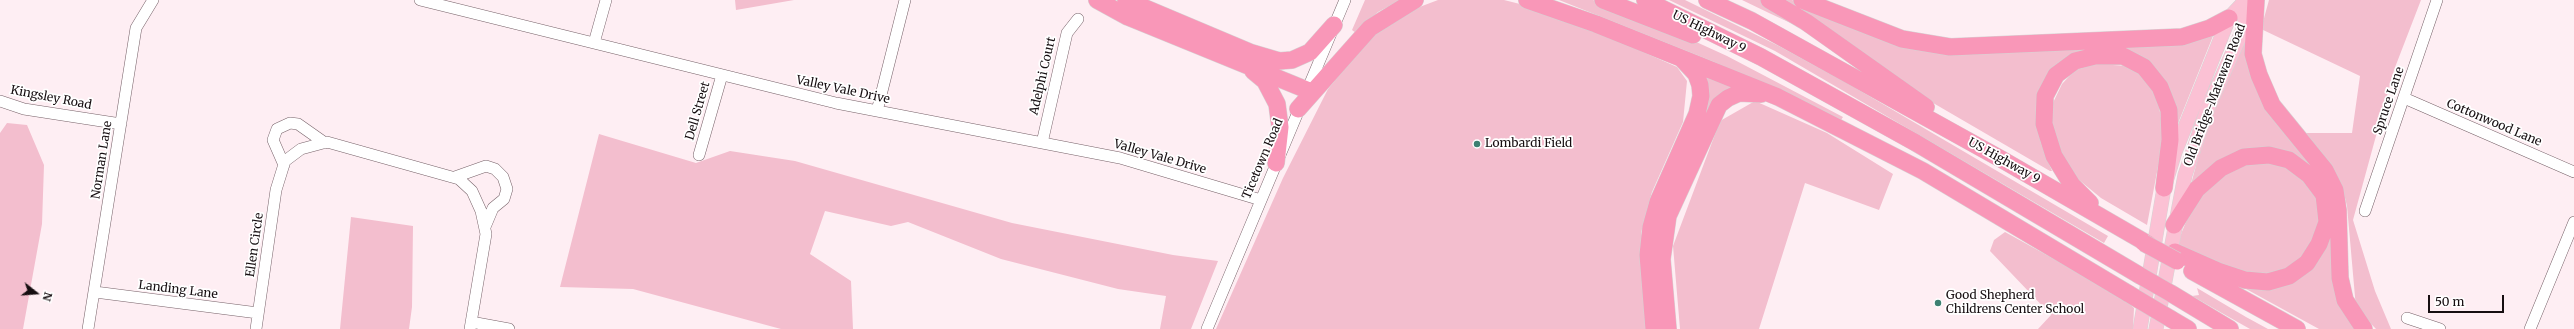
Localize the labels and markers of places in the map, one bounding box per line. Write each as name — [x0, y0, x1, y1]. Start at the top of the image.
place label: Lombardi Field — [1485, 137, 1572, 151]
marker: Lombardi Field — [1472, 139, 1482, 149]
place label: Good Shepherd Childrens Center School — [1946, 289, 2084, 317]
marker: Good Shepherd Childrens Center School — [1933, 298, 1943, 308]

